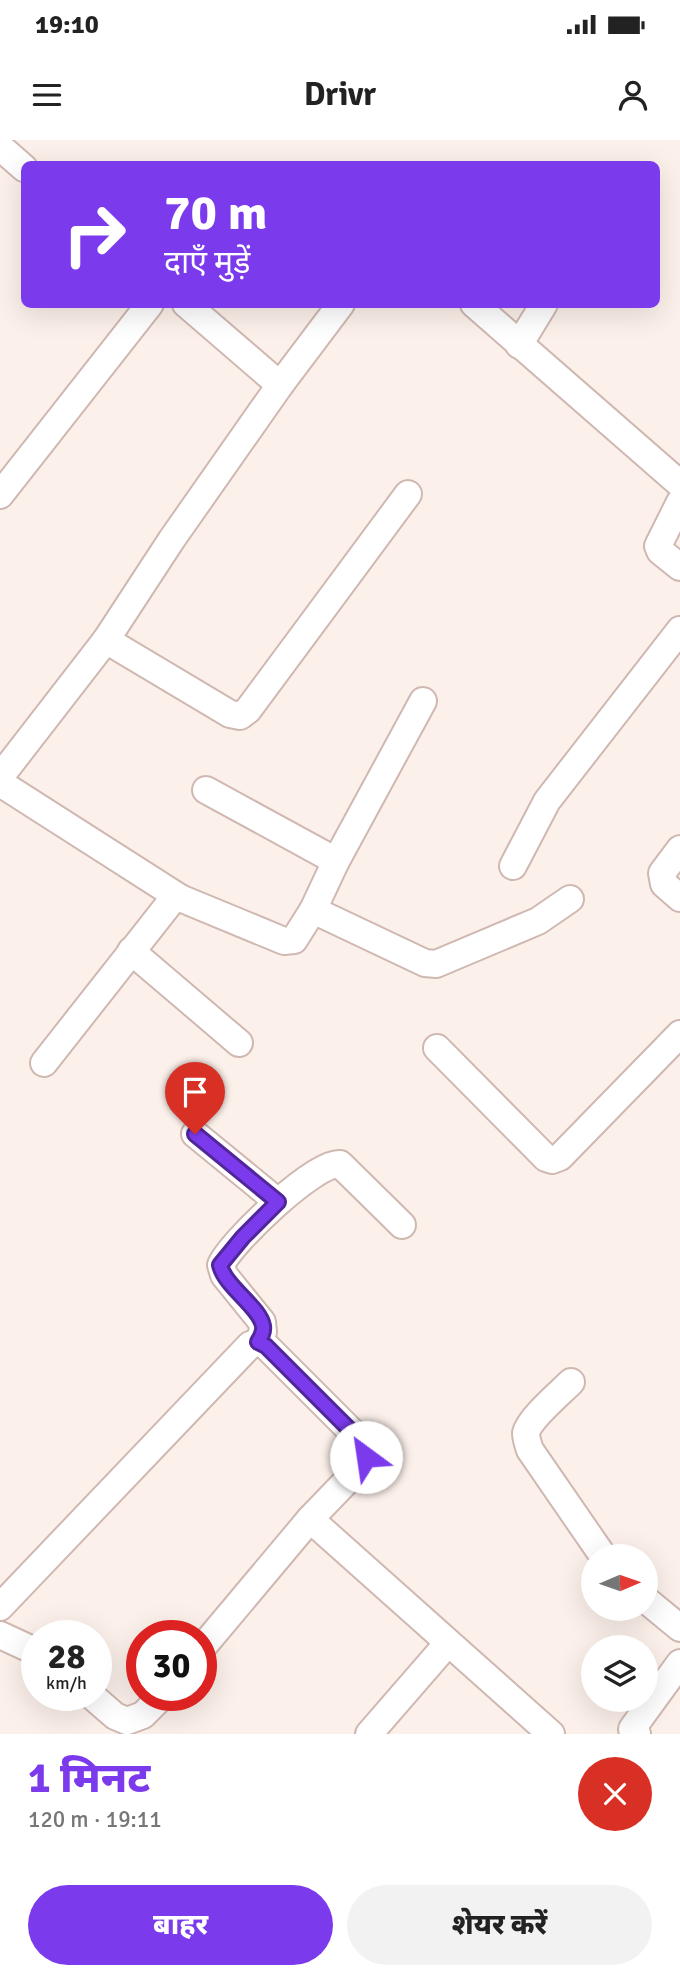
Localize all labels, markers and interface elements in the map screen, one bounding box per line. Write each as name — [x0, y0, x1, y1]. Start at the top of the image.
text: 19:10 — [35, 9, 99, 41]
text: Drivr — [304, 75, 376, 114]
icon: menu — [28, 76, 66, 114]
icon: person — [614, 76, 652, 114]
text: 70 m — [164, 183, 267, 243]
icon: right — [49, 189, 140, 280]
text: दाएँ मुड़ें — [164, 243, 250, 282]
pin — [165, 1062, 225, 1134]
icon: arrive — [176, 1073, 214, 1111]
position arrow — [329, 1420, 403, 1494]
north arrow — [581, 1544, 658, 1620]
map controls — [581, 1544, 658, 1712]
speed limit sign: 30 — [126, 1620, 217, 1711]
text: 28 — [48, 1635, 85, 1678]
button: layers — [581, 1635, 658, 1712]
text: km/h — [46, 1672, 87, 1694]
text: 1 मिनट — [28, 1753, 150, 1804]
button: close — [578, 1757, 652, 1831]
text: 120 m · 19:11 — [28, 1805, 162, 1834]
button: बाहर — [28, 1885, 333, 1965]
button: शेयर करें — [347, 1885, 652, 1965]

